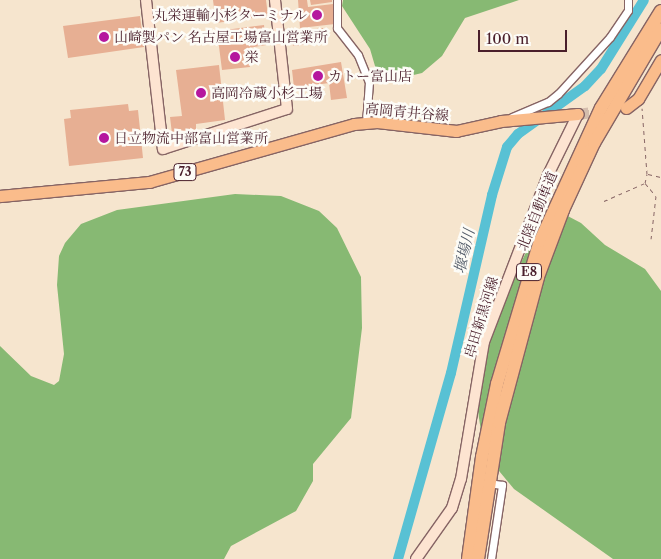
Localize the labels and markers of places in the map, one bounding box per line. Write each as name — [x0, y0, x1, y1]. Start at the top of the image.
place label: 丸栄運輸小杉ターミナル — [153, 7, 307, 23]
marker: 丸栄運輸小杉ターミナル — [311, 9, 323, 21]
place label: 山崎製パン 名古屋工場富山営業所 — [114, 29, 328, 45]
marker: 山崎製パン 名古屋工場富山営業所 — [98, 31, 110, 43]
place label: 栄 — [245, 49, 259, 65]
marker: 栄 — [229, 51, 241, 63]
place label: カトー富山店 — [328, 68, 412, 84]
marker: カトー富山店 — [312, 70, 324, 82]
place label: 高岡冷蔵小杉工場 — [211, 85, 323, 101]
marker: 高岡冷蔵小杉工場 — [195, 87, 207, 99]
place label: 日立物流中部富山営業所 — [114, 130, 268, 146]
marker: 日立物流中部富山営業所 — [98, 132, 110, 144]

